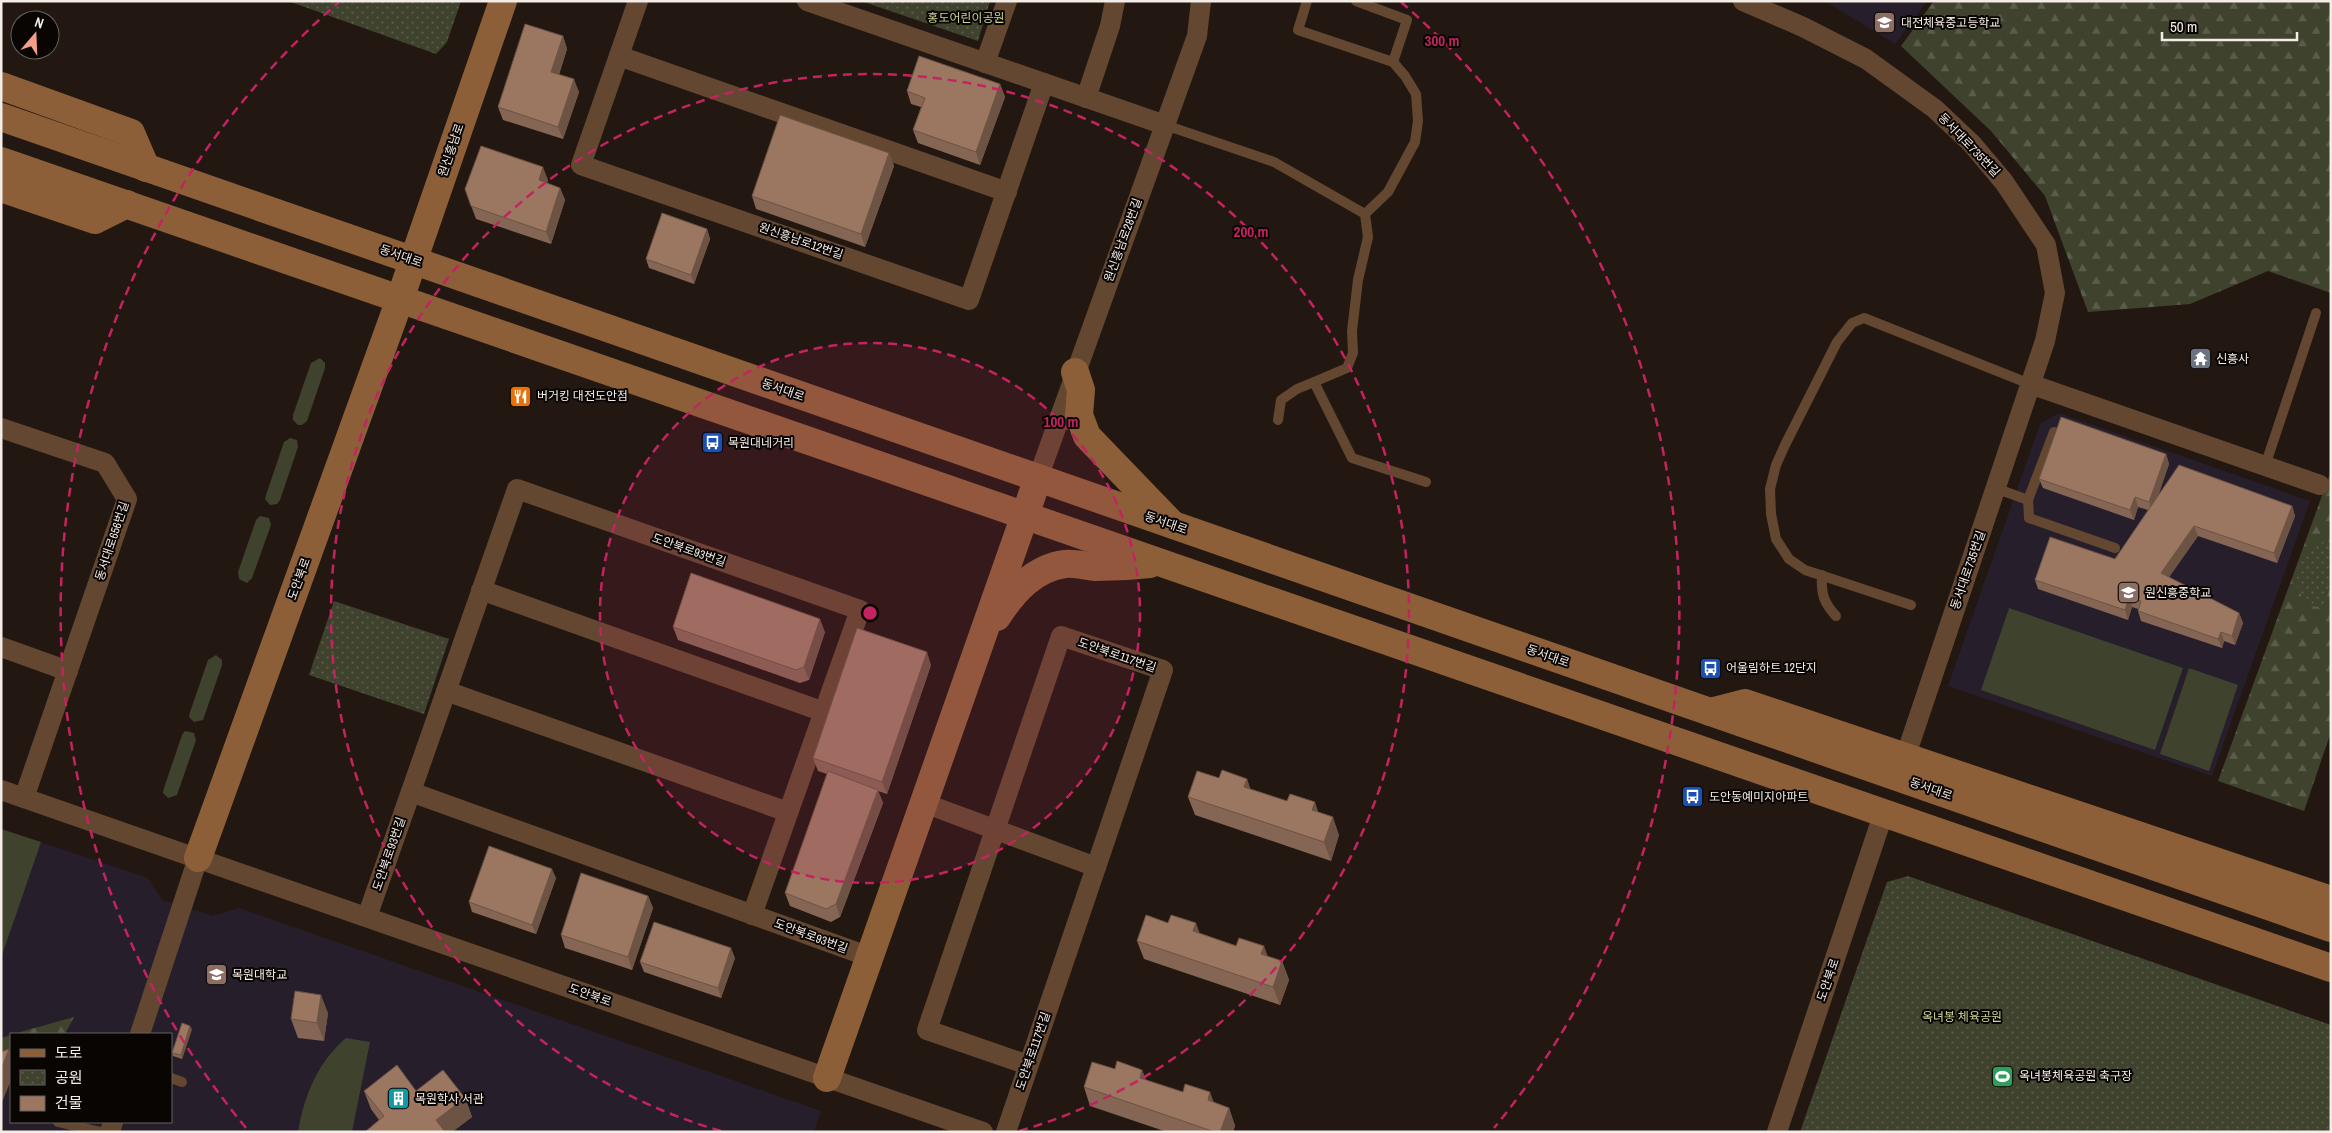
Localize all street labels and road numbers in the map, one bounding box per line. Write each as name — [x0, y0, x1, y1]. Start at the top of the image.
street label: 동서대로735번길 — [1935, 110, 2003, 180]
street label: 원신흥남로 — [434, 121, 468, 179]
street label: 원신흥남로28번길 — [1100, 196, 1146, 284]
street label: 원신흥남로12번길 — [757, 219, 845, 263]
street label: 동서대로 — [378, 241, 424, 271]
street label: 동서대로 — [760, 375, 806, 405]
street label: 동서대로656번길 — [92, 499, 132, 583]
street label: 동서대로 — [1143, 508, 1189, 538]
street label: 동서대로735번길 — [1947, 528, 1989, 612]
street label: 도안북로93번길 — [650, 530, 728, 570]
street label: 도안북로 — [284, 556, 314, 602]
street label: 도안북로117번길 — [1076, 634, 1158, 676]
street label: 동서대로 — [1525, 641, 1571, 671]
street label: 동서대로 — [1908, 774, 1954, 804]
street label: 도안북로93번길 — [369, 815, 409, 893]
street label: 도안북로93번길 — [772, 915, 850, 957]
street label: 도안북로 — [1813, 957, 1843, 1003]
street label: 도안북로 — [567, 980, 613, 1010]
street label: 도안북로117번길 — [1012, 1010, 1054, 1092]

